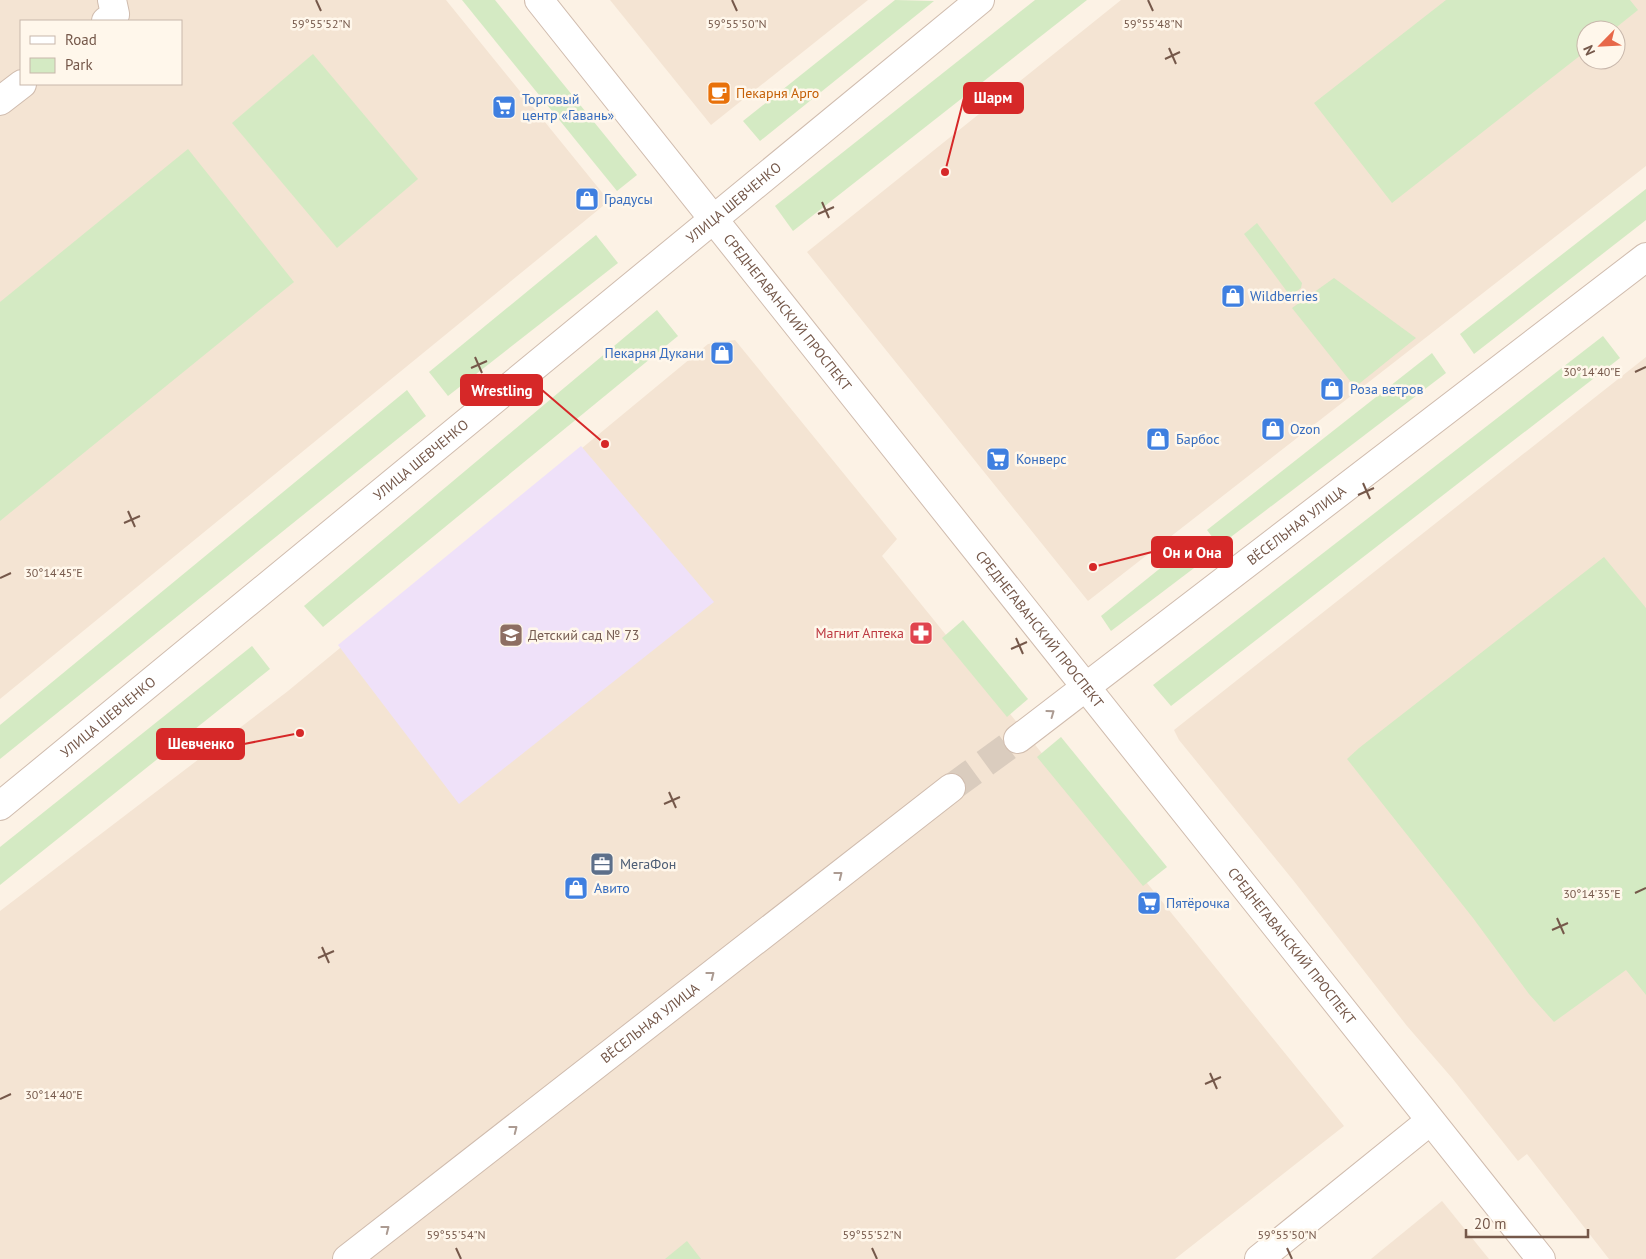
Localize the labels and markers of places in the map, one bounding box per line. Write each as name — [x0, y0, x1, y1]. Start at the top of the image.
cafe icon: Пекарня Арго — [706, 80, 732, 106]
callout: Шарм — [964, 83, 1023, 113]
place label: Пекарня Арго — [736, 84, 819, 102]
place label: Торговый центр «Гавань» — [522, 90, 614, 124]
supermarket icon: Торговый центр «Гавань» — [491, 94, 517, 120]
shop icon: Градусы — [574, 186, 600, 212]
place label: Градусы — [604, 190, 653, 208]
shop icon: Wildberries — [1220, 283, 1246, 309]
place label: Wildberries — [1250, 287, 1318, 305]
shop icon: Пекарня Дукани — [709, 340, 735, 366]
place label: Пекарня Дукани — [605, 344, 704, 362]
callout: Wrestling — [461, 375, 542, 405]
shop icon: Роза ветров — [1319, 376, 1345, 402]
place label: Роза ветров — [1350, 380, 1423, 398]
shop icon: Ozon — [1260, 416, 1286, 442]
place label: Ozon — [1290, 420, 1320, 438]
shop icon: Барбос — [1145, 426, 1171, 452]
place label: Барбос — [1176, 430, 1220, 448]
supermarket icon: Конверс — [985, 446, 1011, 472]
place label: Конверс — [1016, 450, 1067, 468]
callout: Он и Она — [1152, 537, 1232, 567]
pharmacy icon: Магнит Аптека — [908, 620, 934, 646]
school or university icon: Детский сад № 73 — [498, 622, 524, 648]
place label: Магнит Аптека — [815, 624, 904, 642]
place label: Детский сад № 73 — [528, 626, 639, 644]
callout: Шевченко — [157, 729, 244, 759]
office icon: МегаФон — [589, 851, 615, 877]
place label: МегаФон — [620, 855, 676, 873]
shop icon: Авито — [563, 875, 589, 901]
place label: Авито — [594, 879, 630, 897]
supermarket icon: Пятёрочка — [1136, 890, 1162, 916]
place label: Пятёрочка — [1166, 894, 1230, 912]

